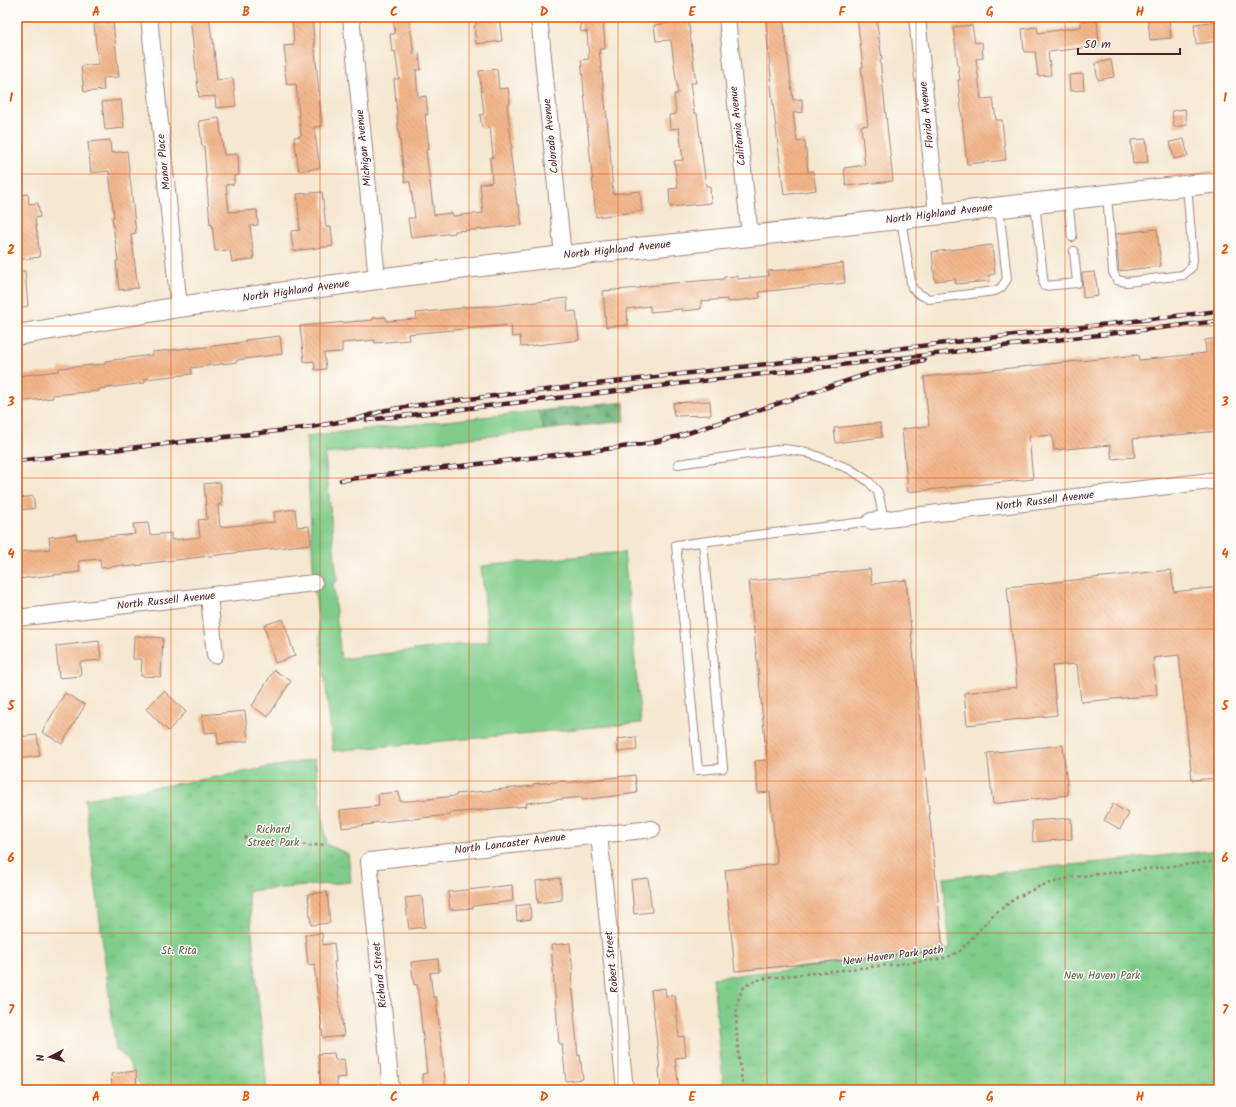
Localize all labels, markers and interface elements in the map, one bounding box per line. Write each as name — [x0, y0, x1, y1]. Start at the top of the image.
text: A — [92, 2, 100, 23]
text: B — [242, 2, 250, 23]
text: C — [390, 2, 398, 23]
text: D — [540, 2, 549, 23]
text: E — [688, 2, 696, 23]
text: F — [838, 2, 846, 23]
text: G — [986, 2, 994, 23]
text: H — [1136, 2, 1145, 23]
scale bar — [1078, 30, 1180, 56]
text: 50 m — [1084, 35, 1111, 54]
street label: Florida Avenue — [915, 81, 939, 149]
street label: California Avenue — [725, 85, 751, 167]
text: 1 — [9, 88, 13, 109]
text: 1 — [1223, 88, 1227, 109]
street label: Colorado Avenue — [538, 98, 564, 174]
street label: Michigan Avenue — [351, 108, 377, 188]
street label: Manor Place — [152, 133, 176, 191]
street label: North Highland Avenue — [884, 198, 994, 229]
street label: North Highland Avenue — [562, 235, 672, 265]
text: 2 — [7, 240, 15, 261]
text: 2 — [1221, 240, 1229, 261]
street label: North Highland Avenue — [241, 275, 351, 307]
text: 3 — [6, 392, 15, 413]
text: 3 — [1220, 392, 1229, 413]
street label: North Russell Avenue — [995, 486, 1095, 516]
text: 4 — [7, 544, 15, 565]
text: 4 — [1221, 544, 1229, 565]
street label: North Russell Avenue — [116, 587, 216, 615]
text: 5 — [7, 696, 16, 717]
text: 5 — [1221, 696, 1230, 717]
park label: Richard Street Park — [247, 821, 300, 852]
street label: North Lancaster Avenue — [453, 828, 567, 860]
text: 6 — [7, 848, 15, 869]
text: 6 — [1221, 848, 1229, 869]
street label: Robert Street — [600, 929, 624, 994]
street label: Richard Street — [368, 940, 392, 1009]
street label: New Haven Park path — [842, 941, 945, 971]
park label: St. Rita — [161, 942, 197, 960]
park label: New Haven Park — [1064, 967, 1141, 985]
text: 7 — [8, 1000, 15, 1021]
text: 7 — [1222, 1000, 1229, 1021]
north arrow — [30, 1037, 70, 1077]
text: N — [32, 1053, 50, 1062]
text: A — [92, 1087, 100, 1107]
text: B — [242, 1087, 250, 1107]
text: C — [390, 1087, 398, 1107]
text: D — [540, 1087, 549, 1107]
text: E — [688, 1087, 696, 1107]
text: F — [838, 1087, 846, 1107]
text: G — [986, 1087, 994, 1107]
text: H — [1136, 1087, 1145, 1107]

